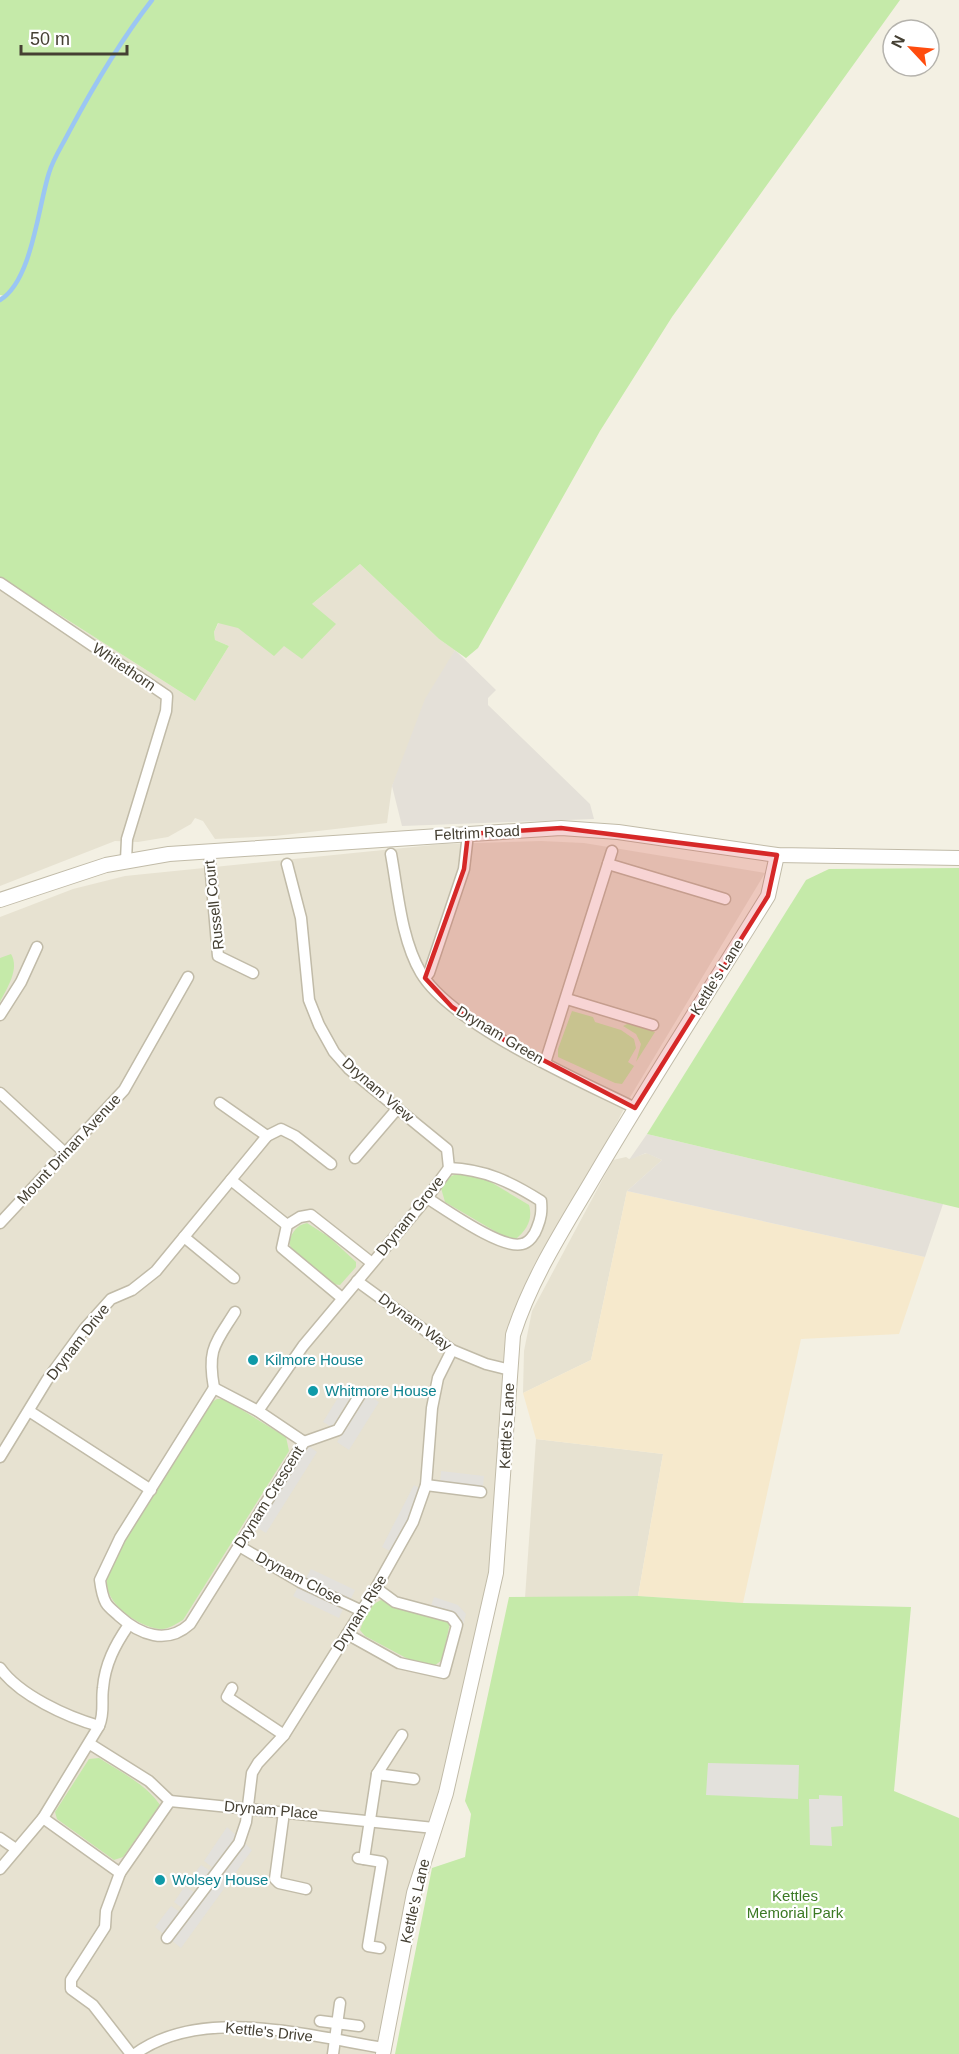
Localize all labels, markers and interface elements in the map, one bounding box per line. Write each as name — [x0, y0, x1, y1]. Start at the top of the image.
scale bar — [21, 18, 128, 56]
north arrow — [881, 18, 941, 78]
text: 50 m — [30, 29, 70, 49]
text: N — [888, 33, 908, 51]
street label: Whitethorn — [89, 639, 159, 694]
street label: Feltrim Road — [434, 822, 520, 843]
street label: Russell Court — [200, 859, 227, 951]
street label: Kettle's Lane — [687, 936, 747, 1018]
street label: Drynam Green — [454, 1002, 547, 1067]
street label: Drynam View — [339, 1054, 418, 1125]
street label: Mount Drinan Avenue — [13, 1090, 124, 1207]
street label: Drynam Grove — [372, 1172, 447, 1259]
street label: Drynam Way — [375, 1289, 456, 1354]
street label: Drynam Drive — [43, 1300, 113, 1383]
place label: Kilmore House — [265, 1351, 363, 1368]
marker: Kilmore House — [246, 1353, 260, 1367]
place label: Whitmore House — [325, 1382, 437, 1399]
street label: Kettle's Lane — [496, 1382, 517, 1469]
marker: Whitmore House — [306, 1384, 320, 1398]
street label: Drynam Crescent — [230, 1442, 307, 1551]
street label: Drynam Close — [253, 1548, 345, 1607]
street label: Drynam Rise — [329, 1571, 390, 1654]
street label: Drynam Place — [223, 1797, 319, 1822]
street label: Kettle's Lane — [397, 1857, 432, 1945]
place label: Wolsey House — [172, 1871, 268, 1888]
marker: Wolsey House — [153, 1873, 167, 1887]
park label: Kettles Memorial Park — [747, 1887, 844, 1921]
street label: Kettle's Drive — [224, 2018, 314, 2045]

